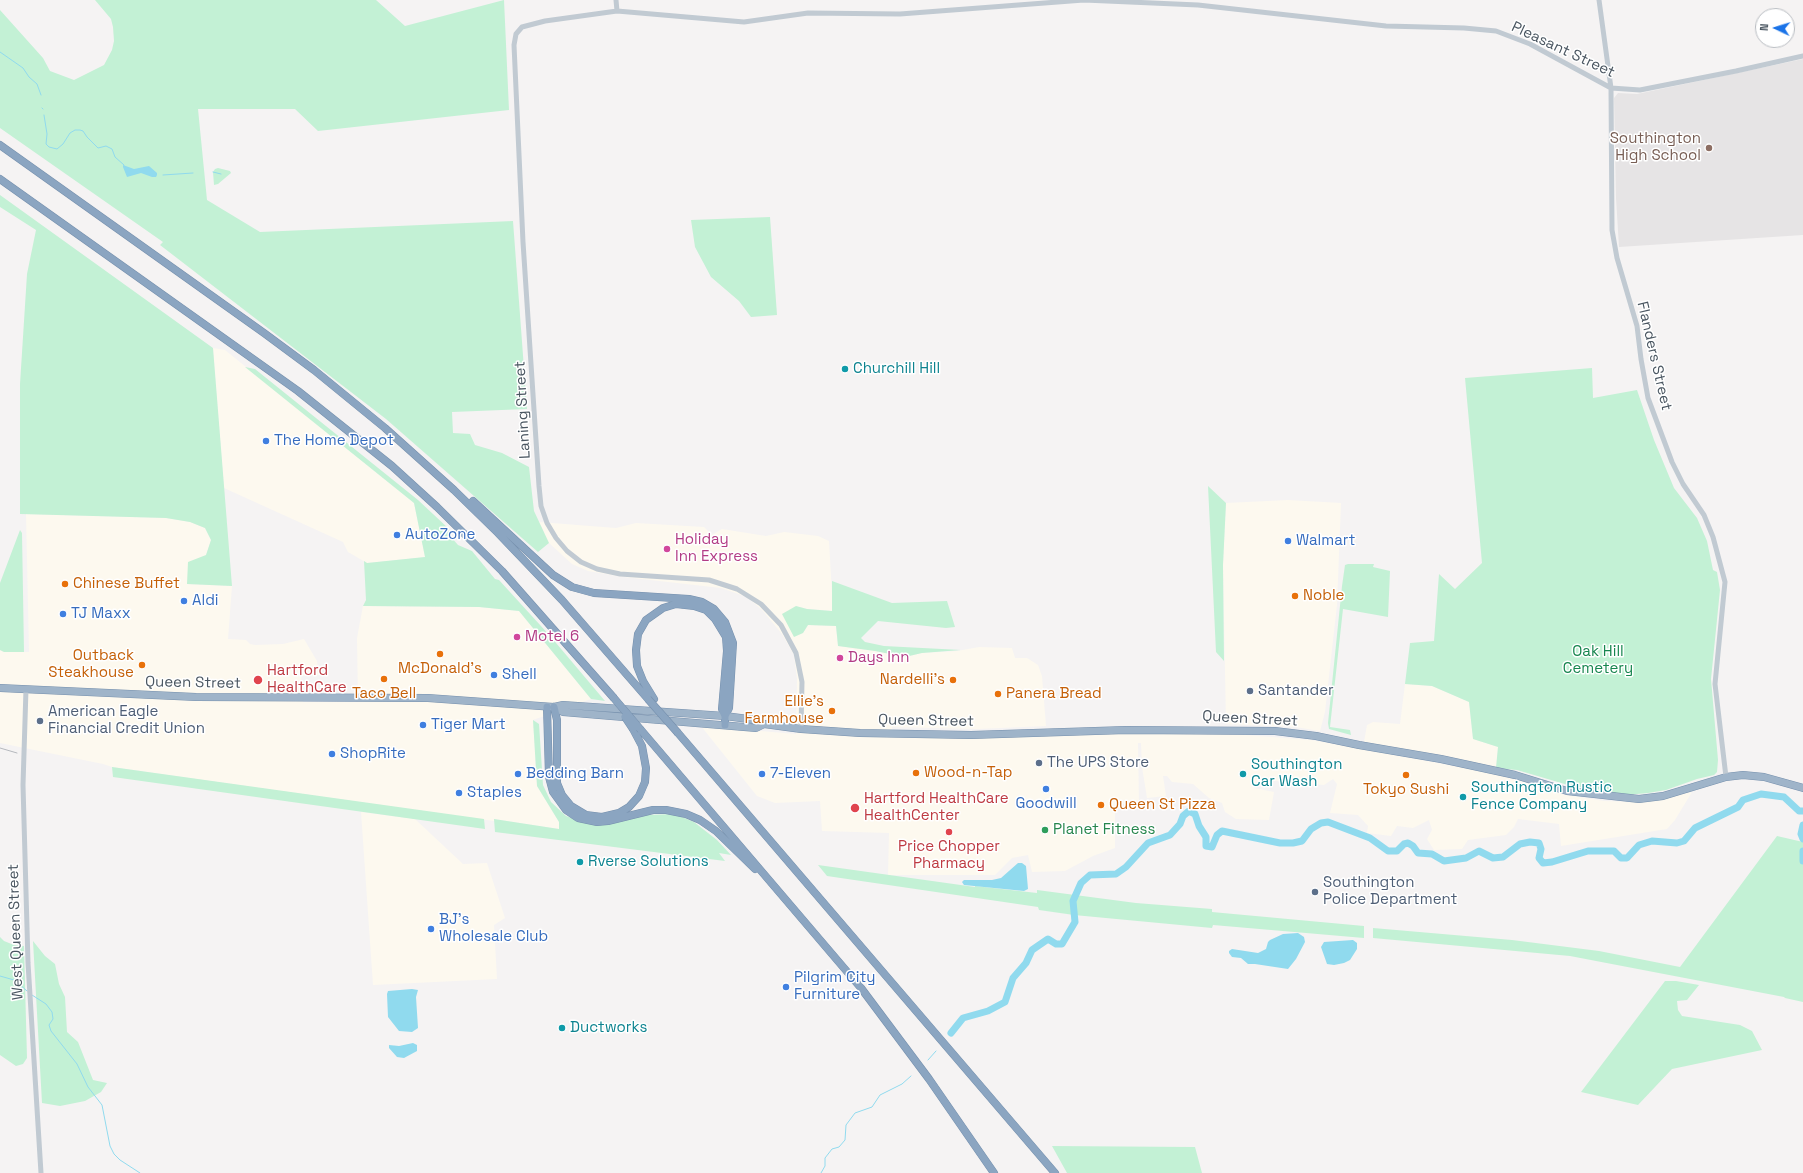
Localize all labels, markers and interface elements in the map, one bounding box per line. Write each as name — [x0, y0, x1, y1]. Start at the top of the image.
north arrow — [1755, 8, 1795, 48]
street label: Pleasant Street — [1508, 18, 1618, 82]
text: N — [1757, 23, 1771, 31]
place label: Southington High School — [1610, 130, 1701, 165]
marker: Southington High School — [1704, 143, 1714, 153]
street label: Flanders Street — [1633, 300, 1675, 412]
street label: Laning Street — [511, 360, 535, 460]
place label: Churchill Hill — [853, 360, 940, 378]
marker: Churchill Hill — [840, 364, 850, 374]
place label: The Home Depot — [274, 432, 394, 450]
marker: The Home Depot — [261, 436, 271, 446]
place label: AutoZone — [405, 526, 475, 544]
marker: AutoZone — [392, 530, 402, 540]
place label: Holiday Inn Express — [675, 531, 758, 566]
place label: Walmart — [1296, 532, 1355, 550]
marker: Walmart — [1283, 536, 1293, 546]
marker: Holiday Inn Express — [662, 544, 672, 554]
place label: Chinese Buffet — [73, 575, 180, 593]
marker: Chinese Buffet — [60, 579, 70, 589]
place label: Noble — [1303, 587, 1344, 605]
marker: Noble — [1290, 591, 1300, 601]
place label: Aldi — [192, 592, 218, 610]
marker: Aldi — [179, 596, 189, 606]
place label: TJ Maxx — [71, 605, 131, 623]
marker: TJ Maxx — [58, 609, 68, 619]
place label: Motel 6 — [525, 628, 579, 646]
marker: Motel 6 — [512, 632, 522, 642]
park label: Oak Hill Cemetery — [1563, 643, 1633, 678]
place label: Outback Steakhouse — [48, 647, 134, 682]
marker: McDonald's — [435, 649, 445, 659]
place label: Days Inn — [848, 649, 909, 667]
marker: Days Inn — [835, 653, 845, 663]
marker: Outback Steakhouse — [137, 660, 147, 670]
place label: McDonald's — [398, 660, 482, 678]
place label: Hartford HealthCare — [267, 662, 347, 697]
place label: Shell — [502, 666, 537, 684]
marker: Shell — [489, 670, 499, 680]
place label: Nardelli's — [880, 671, 945, 689]
street label: Queen Street — [145, 673, 241, 693]
marker: Hartford HealthCare — [252, 674, 264, 686]
marker: Taco Bell — [379, 674, 389, 684]
marker: Nardelli's — [948, 675, 958, 685]
place label: Santander — [1258, 682, 1334, 700]
place label: Taco Bell — [352, 685, 416, 703]
place label: Panera Bread — [1006, 685, 1102, 703]
marker: Santander — [1245, 686, 1255, 696]
marker: Panera Bread — [993, 689, 1003, 699]
place label: Ellie's Farmhouse — [744, 693, 824, 728]
place label: American Eagle Financial Credit Union — [48, 703, 205, 738]
marker: Ellie's Farmhouse — [827, 706, 837, 716]
street label: Queen Street — [1202, 708, 1298, 730]
street label: Queen Street — [878, 711, 974, 731]
marker: American Eagle Financial Credit Union — [35, 716, 45, 726]
place label: Tiger Mart — [431, 716, 506, 734]
marker: Tiger Mart — [418, 720, 428, 730]
place label: ShopRite — [340, 745, 406, 763]
marker: ShopRite — [327, 749, 337, 759]
place label: The UPS Store — [1047, 754, 1149, 772]
place label: Southington Car Wash — [1251, 756, 1342, 791]
marker: The UPS Store — [1034, 758, 1044, 768]
place label: Wood-n-Tap — [924, 764, 1012, 782]
place label: Bedding Barn — [526, 765, 624, 783]
place label: 7-Eleven — [770, 765, 831, 783]
marker: Wood-n-Tap — [911, 768, 921, 778]
marker: Bedding Barn — [513, 769, 523, 779]
marker: 7-Eleven — [757, 769, 767, 779]
marker: Southington Car Wash — [1238, 769, 1248, 779]
marker: Tokyo Sushi — [1401, 770, 1411, 780]
place label: Southington Rustic Fence Company — [1471, 779, 1612, 814]
place label: Tokyo Sushi — [1363, 781, 1449, 799]
place label: Staples — [467, 784, 522, 802]
marker: Goodwill — [1041, 784, 1051, 794]
marker: Staples — [454, 788, 464, 798]
place label: Hartford HealthCare HealthCenter — [864, 790, 1009, 825]
marker: Southington Rustic Fence Company — [1458, 792, 1468, 802]
place label: Goodwill — [1015, 795, 1077, 813]
place label: Queen St Pizza — [1109, 796, 1216, 814]
marker: Queen St Pizza — [1096, 800, 1106, 810]
marker: Hartford HealthCare HealthCenter — [849, 802, 861, 814]
place label: Planet Fitness — [1053, 821, 1155, 839]
marker: Planet Fitness — [1040, 825, 1050, 835]
marker: Price Chopper Pharmacy — [944, 827, 954, 837]
place label: Price Chopper Pharmacy — [898, 838, 1000, 873]
place label: Rverse Solutions — [588, 853, 709, 871]
marker: Rverse Solutions — [575, 857, 585, 867]
street label: West Queen Street — [5, 864, 27, 1000]
place label: Southington Police Department — [1323, 874, 1457, 909]
marker: Southington Police Department — [1310, 887, 1320, 897]
place label: BJ's Wholesale Club — [439, 911, 548, 946]
marker: BJ's Wholesale Club — [426, 924, 436, 934]
place label: Pilgrim City Furniture — [794, 969, 875, 1004]
marker: Pilgrim City Furniture — [781, 982, 791, 992]
place label: Ductworks — [570, 1019, 647, 1037]
marker: Ductworks — [557, 1023, 567, 1033]

